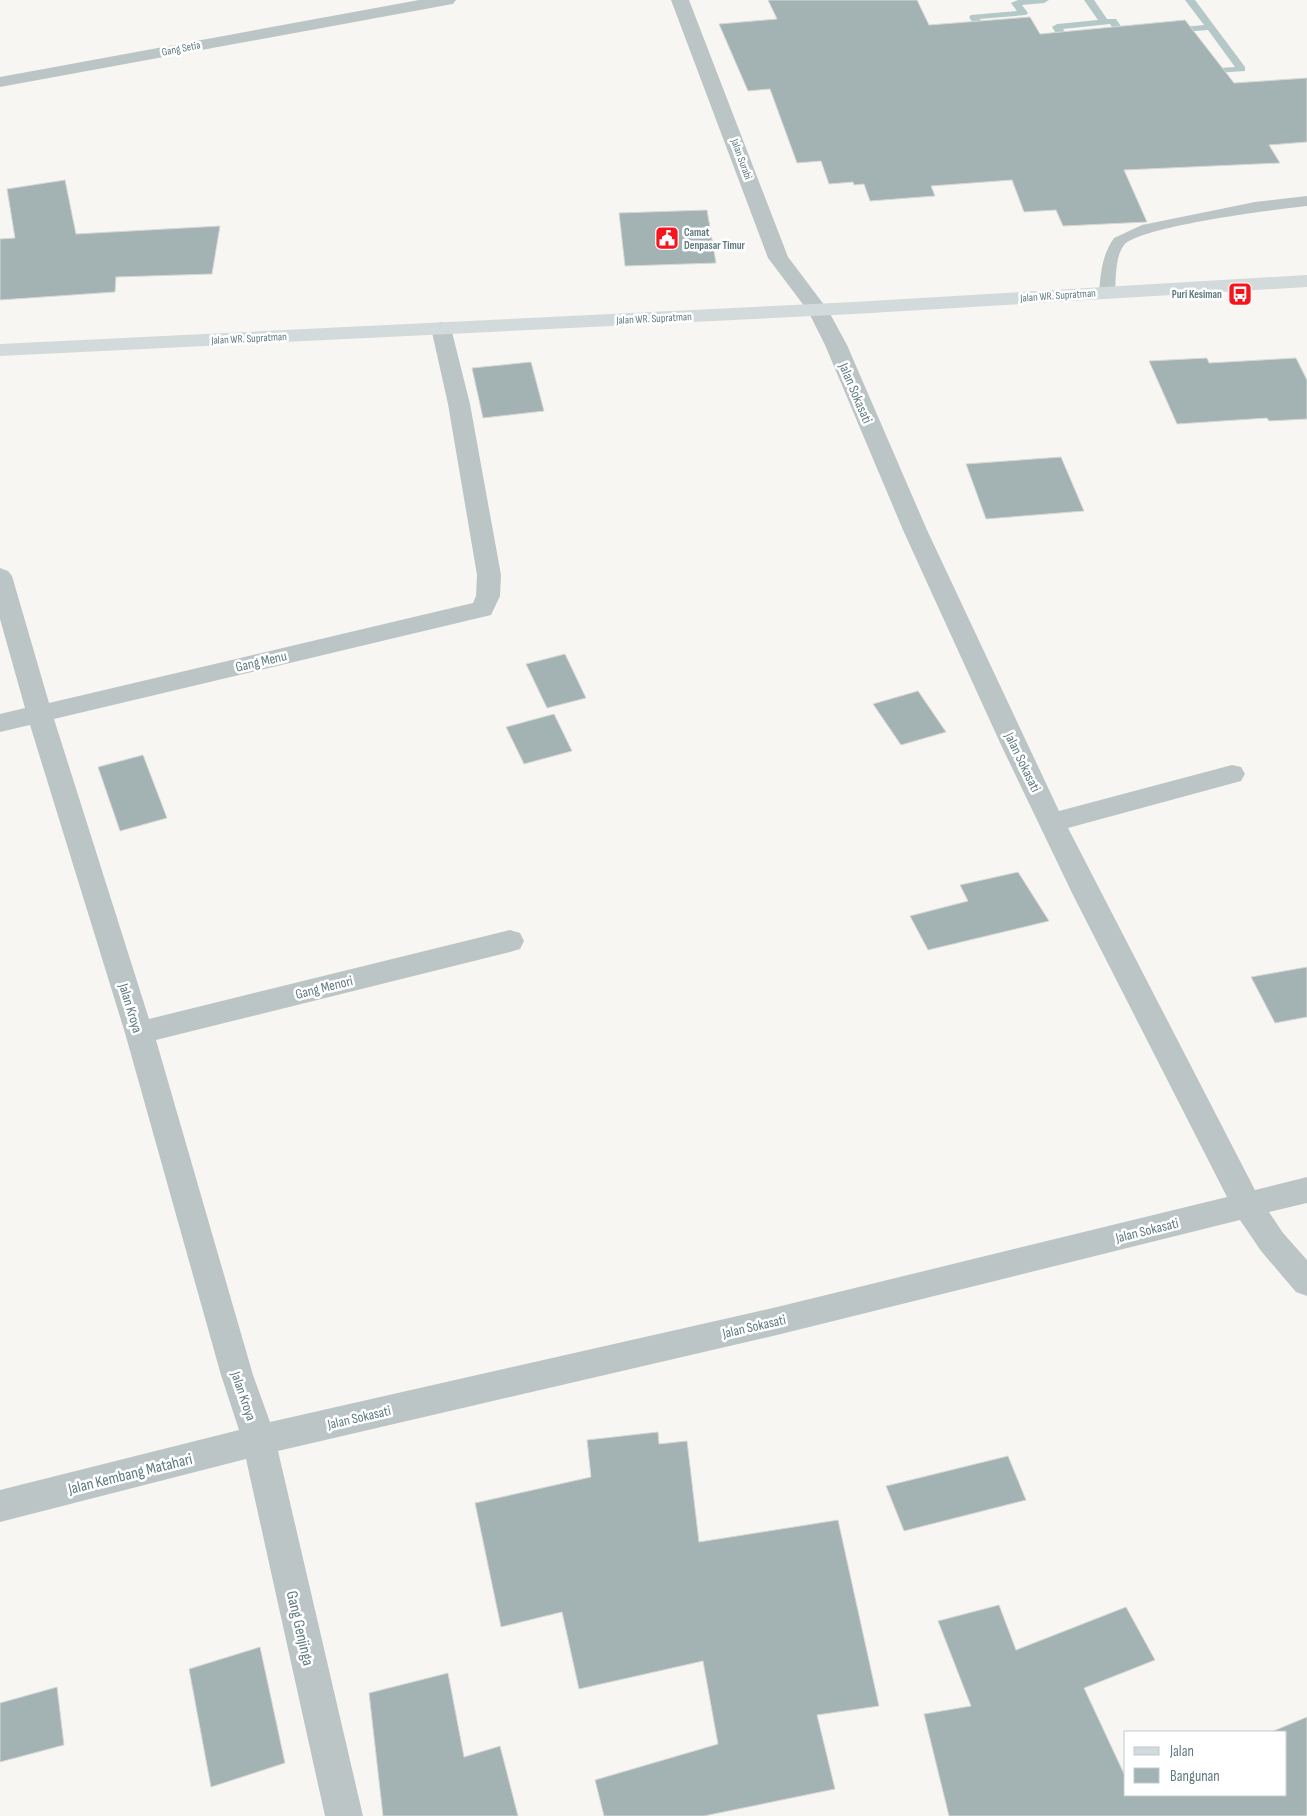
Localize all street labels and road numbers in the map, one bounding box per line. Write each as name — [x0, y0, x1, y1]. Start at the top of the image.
street label: Gang Setia — [161, 38, 202, 59]
street label: Jalan Surabi — [728, 136, 755, 181]
street label: Jalan WR. Supratman — [1019, 286, 1097, 305]
street label: Jalan WR. Supratman — [615, 310, 692, 327]
street label: Jalan WR. Supratman — [210, 330, 287, 347]
street label: Jalan Sokasati — [835, 359, 876, 426]
street label: Gang Menu — [234, 647, 288, 676]
street label: Jalan Sokasati — [1000, 729, 1044, 795]
street label: Gang Menori — [294, 972, 355, 1003]
street label: Jalan Kroya — [115, 980, 146, 1035]
street label: Jalan Sokasati — [1113, 1214, 1180, 1247]
street label: Jalan Sokasati — [720, 1311, 787, 1342]
street label: Jalan Kroya — [227, 1368, 260, 1423]
street label: Jalan Sokasati — [325, 1402, 392, 1433]
street label: Jalan Kembang Matahari — [65, 1450, 194, 1499]
street label: Gang Genjinga — [282, 1589, 317, 1668]

